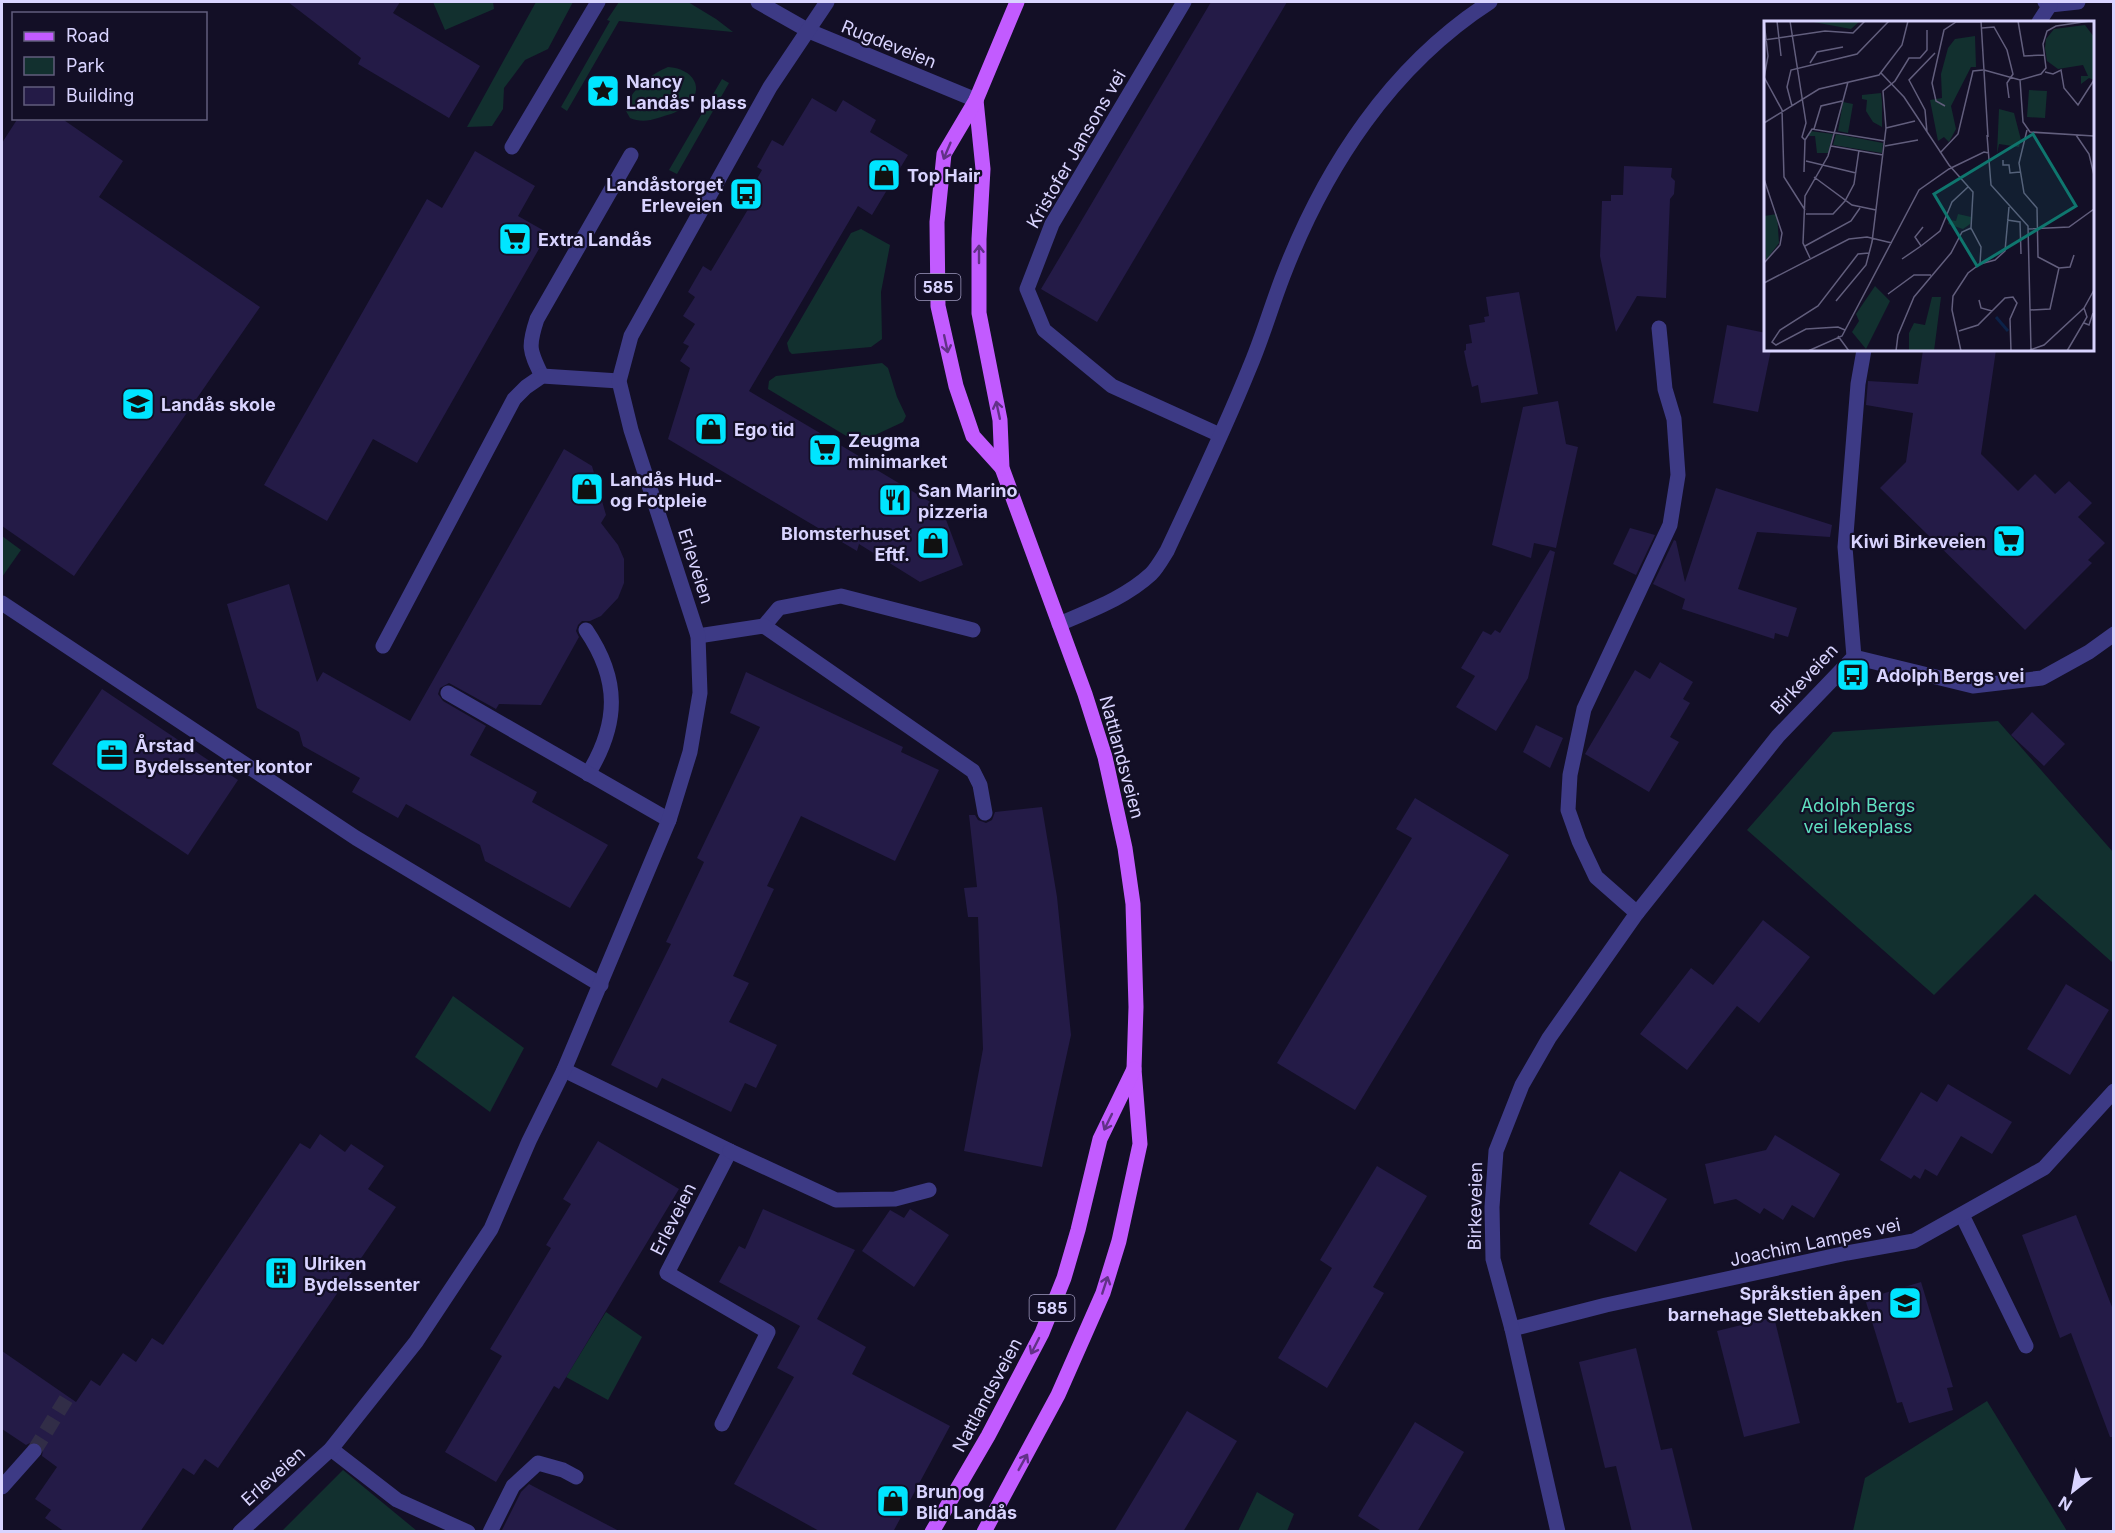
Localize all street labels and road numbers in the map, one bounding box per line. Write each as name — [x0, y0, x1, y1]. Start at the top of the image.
street label: Rugdeveien — [839, 15, 939, 73]
street label: Kristofer Jansons vei — [1022, 66, 1130, 232]
road number: 585 — [916, 274, 960, 300]
street label: Erleveien — [674, 526, 718, 606]
street label: Birkeveien — [1766, 639, 1842, 719]
street label: Nattlandsveien — [1096, 693, 1148, 821]
street label: Birkeveien — [1464, 1162, 1486, 1250]
street label: Erleveien — [646, 1179, 700, 1259]
street label: Joachim Lampes vei — [1728, 1214, 1902, 1270]
road number: 585 — [1030, 1295, 1074, 1321]
street label: Nattlandsveien — [948, 1334, 1026, 1456]
street label: Erleveien — [237, 1442, 309, 1510]

